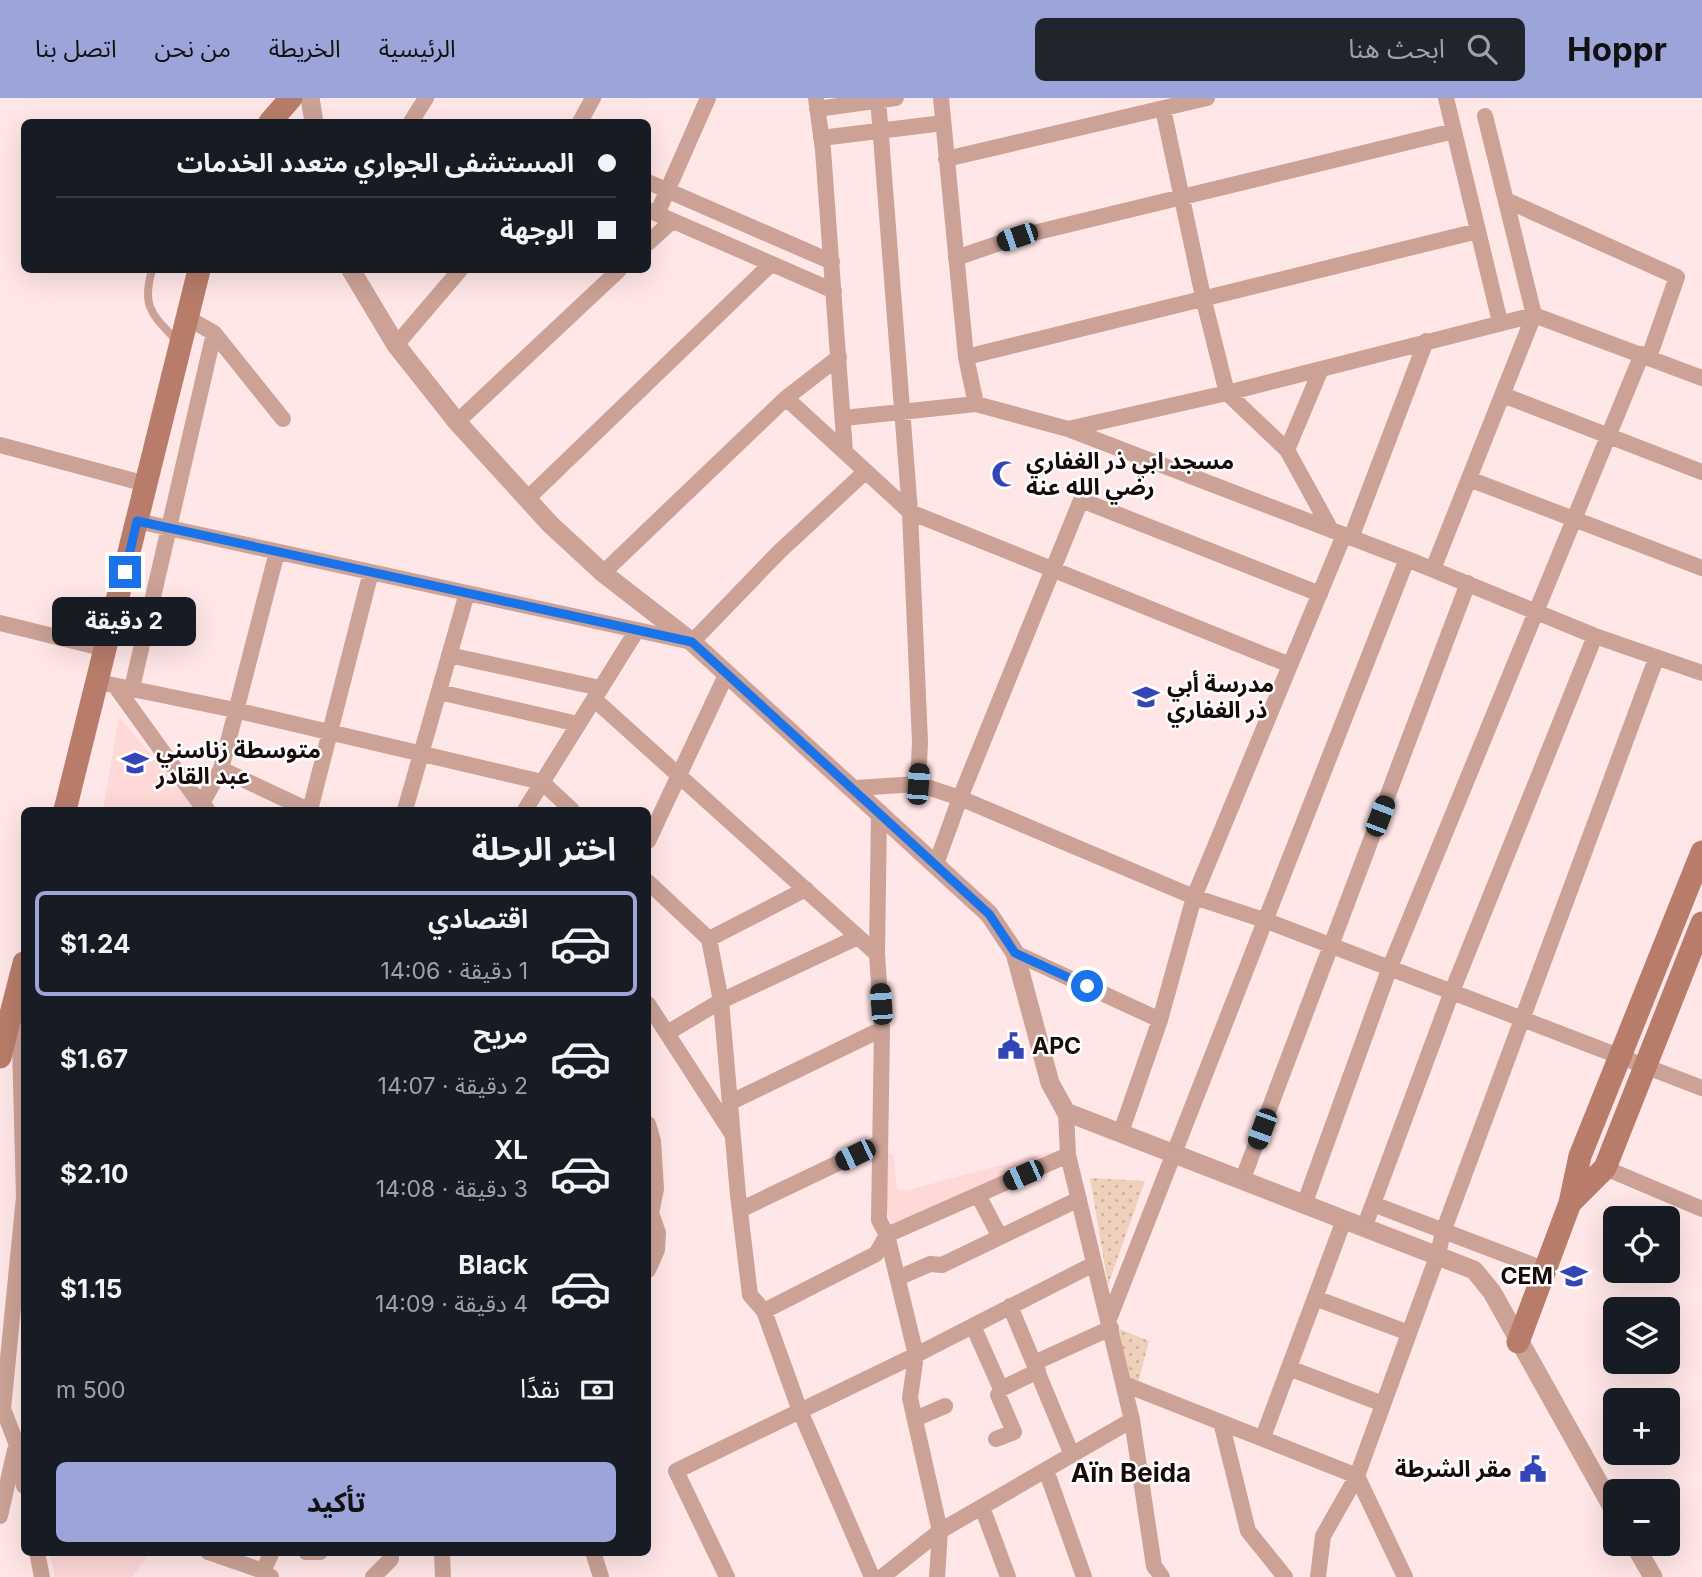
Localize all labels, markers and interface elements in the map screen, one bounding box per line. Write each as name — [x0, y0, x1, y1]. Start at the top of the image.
search box — [1035, 18, 1525, 81]
text: Hoppr — [1567, 29, 1667, 69]
icon: search — [1463, 30, 1501, 68]
text: ابحث هنا — [1348, 33, 1445, 64]
text: اتصل بنا — [35, 34, 117, 63]
text: من نحن — [155, 34, 231, 63]
text: الخريطة — [269, 34, 341, 63]
text: الرئيسية — [379, 34, 456, 63]
text: المستشفى الجواري متعدد الخدمات — [177, 147, 574, 178]
text: الوجهة — [500, 214, 574, 245]
car — [994, 220, 1041, 254]
place label: مسجد ابي ذر الغفاري رضي الله عنه — [1026, 447, 1234, 505]
mosque icon: مسجد ابي ذر الغفاري رضي الله عنه — [990, 459, 1020, 489]
route end — [109, 556, 141, 588]
callout: 2 دقيقة — [53, 596, 197, 646]
text: 2 دقيقة — [85, 607, 163, 635]
place label: مدرسة أبي ذر الغفاري — [1167, 670, 1274, 728]
school or university icon: مدرسة أبي ذر الغفاري — [1131, 682, 1161, 712]
place label: متوسطة زناسني عبد القادر — [155, 736, 321, 790]
school or university icon: متوسطة زناسني عبد القادر — [120, 748, 150, 778]
car — [907, 762, 930, 806]
car — [1363, 793, 1398, 839]
text: اختر الرحلة — [472, 829, 616, 868]
text: اقتصادي — [428, 903, 528, 934]
icon: car — [549, 912, 612, 975]
text: $1.24 — [60, 928, 130, 959]
text: 1 دقيقة · 14:06 — [381, 957, 528, 985]
route start — [1071, 970, 1103, 1002]
car — [870, 982, 893, 1026]
text: مريح — [473, 1018, 528, 1049]
icon: car — [549, 1027, 612, 1090]
public building icon: APC — [996, 1031, 1026, 1061]
place label: APC — [1032, 1032, 1081, 1060]
text: $1.67 — [60, 1043, 128, 1074]
text: 2 دقيقة · 14:07 — [378, 1072, 528, 1100]
car — [1245, 1106, 1280, 1152]
text: XL — [494, 1134, 528, 1165]
car — [832, 1136, 879, 1174]
icon: car — [549, 1142, 612, 1205]
car — [1000, 1157, 1047, 1193]
text: $2.10 — [60, 1158, 128, 1189]
text: 3 دقيقة · 14:08 — [376, 1175, 528, 1203]
map controls — [1603, 1206, 1680, 1556]
button: locate — [1603, 1206, 1680, 1283]
text: Black — [458, 1249, 528, 1280]
icon: car — [549, 1257, 612, 1320]
school or university icon: CEM — [1559, 1261, 1589, 1291]
place label: CEM — [1501, 1262, 1553, 1290]
text: $1.15 — [60, 1273, 122, 1304]
text: 4 دقيقة · 14:09 — [375, 1290, 528, 1318]
button: layers — [1603, 1297, 1680, 1374]
icon: cash — [578, 1371, 616, 1409]
text: نقدًا — [520, 1373, 560, 1404]
text: 500 m — [56, 1376, 126, 1404]
button: + — [1603, 1388, 1680, 1465]
public building icon: مقر الشرطة — [1518, 1454, 1548, 1484]
place label: مقر الشرطة — [1395, 1455, 1512, 1483]
district label: Aïn Beida — [1071, 1457, 1191, 1488]
button: تأكيد — [56, 1462, 616, 1542]
button: − — [1603, 1479, 1680, 1556]

